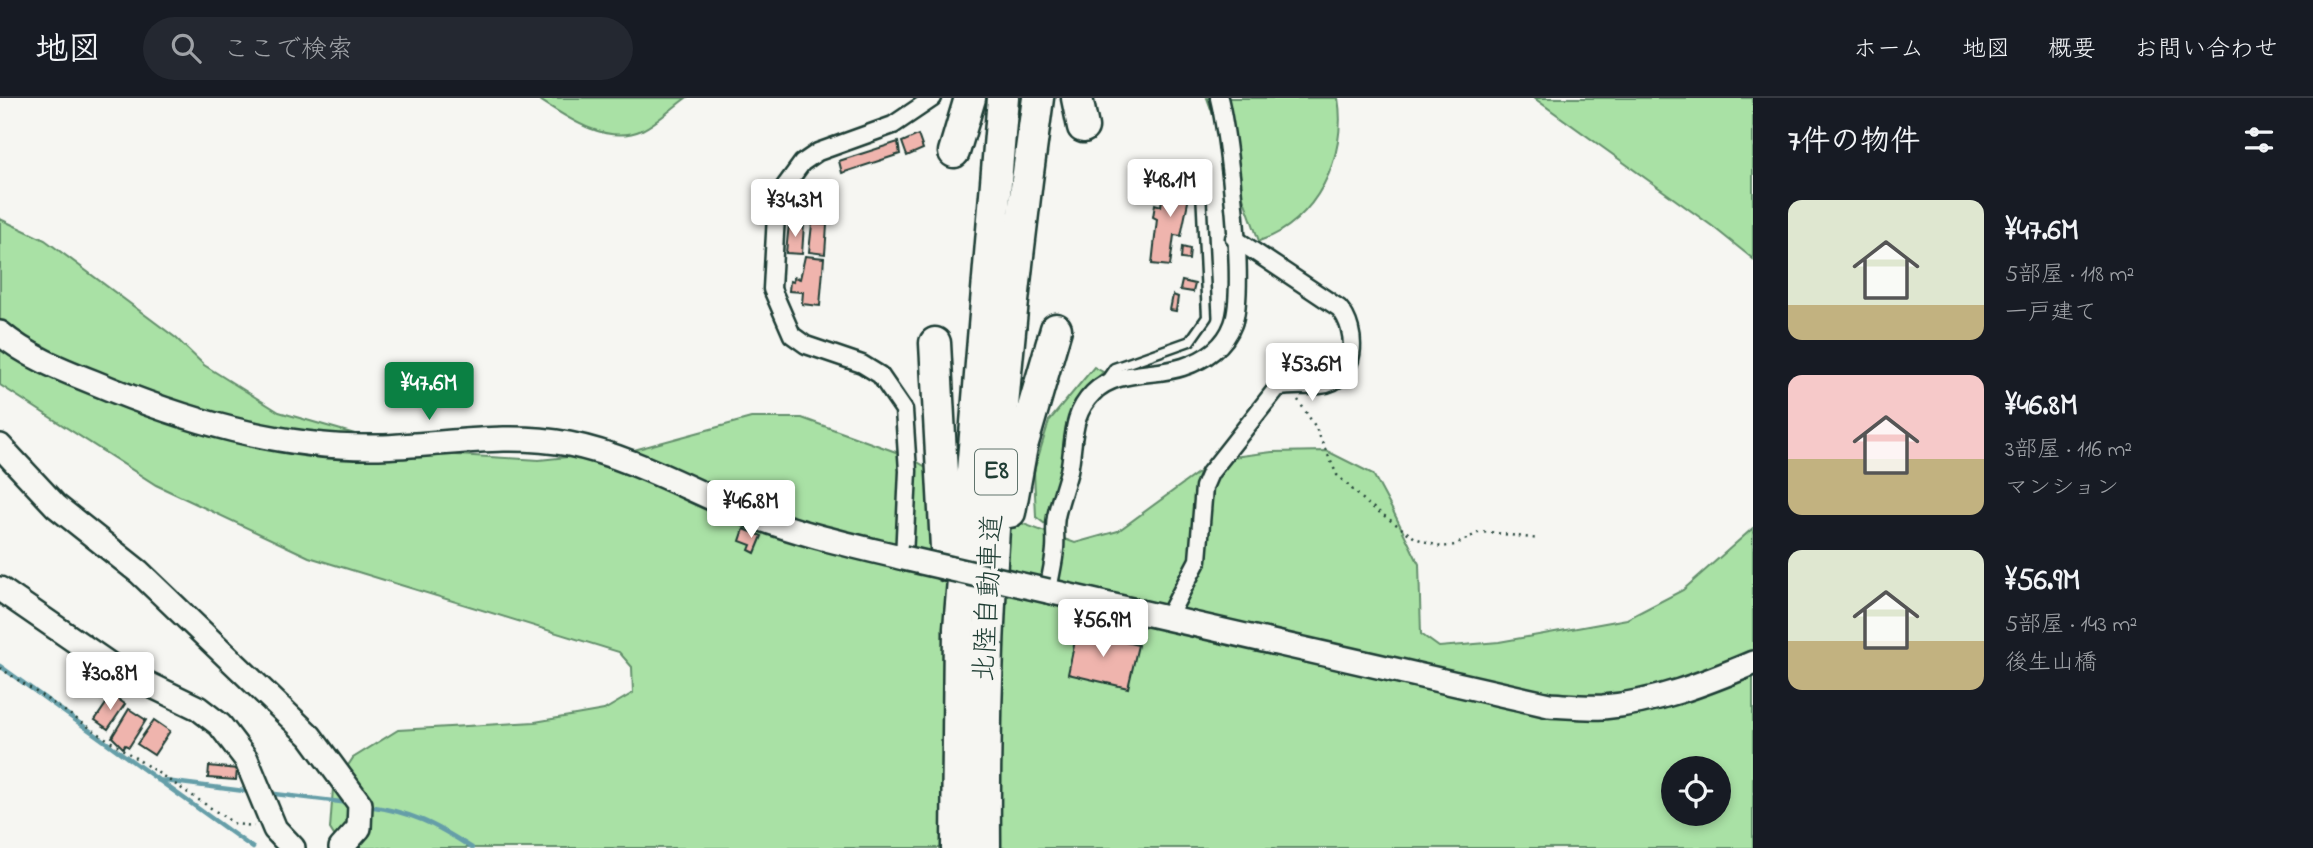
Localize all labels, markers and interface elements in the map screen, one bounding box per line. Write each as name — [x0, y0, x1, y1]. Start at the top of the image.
search box — [143, 17, 633, 80]
text: 地図 — [35, 27, 101, 75]
icon: search — [167, 29, 205, 67]
text: ここで検索 — [223, 32, 353, 70]
text: ホーム — [1853, 33, 1924, 68]
text: 地図 — [1962, 33, 2010, 68]
text: 概要 — [2048, 33, 2096, 68]
text: お問い合わせ — [2134, 33, 2278, 68]
text: 7件の物件 — [1788, 121, 1920, 165]
icon: filters — [2240, 121, 2278, 159]
pin: ¥48.1M — [1113, 159, 1227, 219]
text: ¥48.1M — [1143, 165, 1197, 198]
pin: ¥34.3M — [738, 180, 852, 239]
text: ¥34.3M — [767, 185, 823, 218]
text: ¥47.6M — [2005, 210, 2079, 254]
icon: home — [1844, 228, 1928, 312]
text: 5部屋 · 118 m² — [2005, 259, 2134, 292]
text: 一戸建て — [2005, 297, 2097, 330]
pin: ¥53.6M — [1255, 344, 1369, 403]
text: ¥53.6M — [1282, 349, 1342, 382]
pin: ¥47.6M — [372, 362, 486, 422]
text: ¥47.6M — [401, 368, 457, 401]
text: ¥46.8M — [2005, 385, 2078, 429]
icon: home — [1844, 403, 1928, 487]
text: 3部屋 · 116 m² — [2005, 434, 2132, 467]
road number: E8 — [975, 450, 1017, 494]
text: マンション — [2005, 472, 2119, 505]
pin: ¥46.8M — [694, 480, 808, 540]
text: ¥46.8M — [723, 486, 779, 519]
street label: 北陸自動車道 — [965, 513, 1015, 683]
text: ¥56.9M — [2005, 560, 2080, 604]
icon: home — [1844, 578, 1928, 662]
pin: ¥56.9M — [1046, 600, 1160, 659]
text: ¥56.9M — [1074, 605, 1132, 638]
text: 5部屋 · 143 m² — [2005, 609, 2137, 642]
text: 後生山橋 — [2005, 647, 2097, 680]
pin: ¥30.8M — [53, 652, 167, 712]
text: ¥30.8M — [82, 658, 138, 691]
map controls — [1661, 756, 1731, 826]
button: locate — [1661, 756, 1731, 826]

